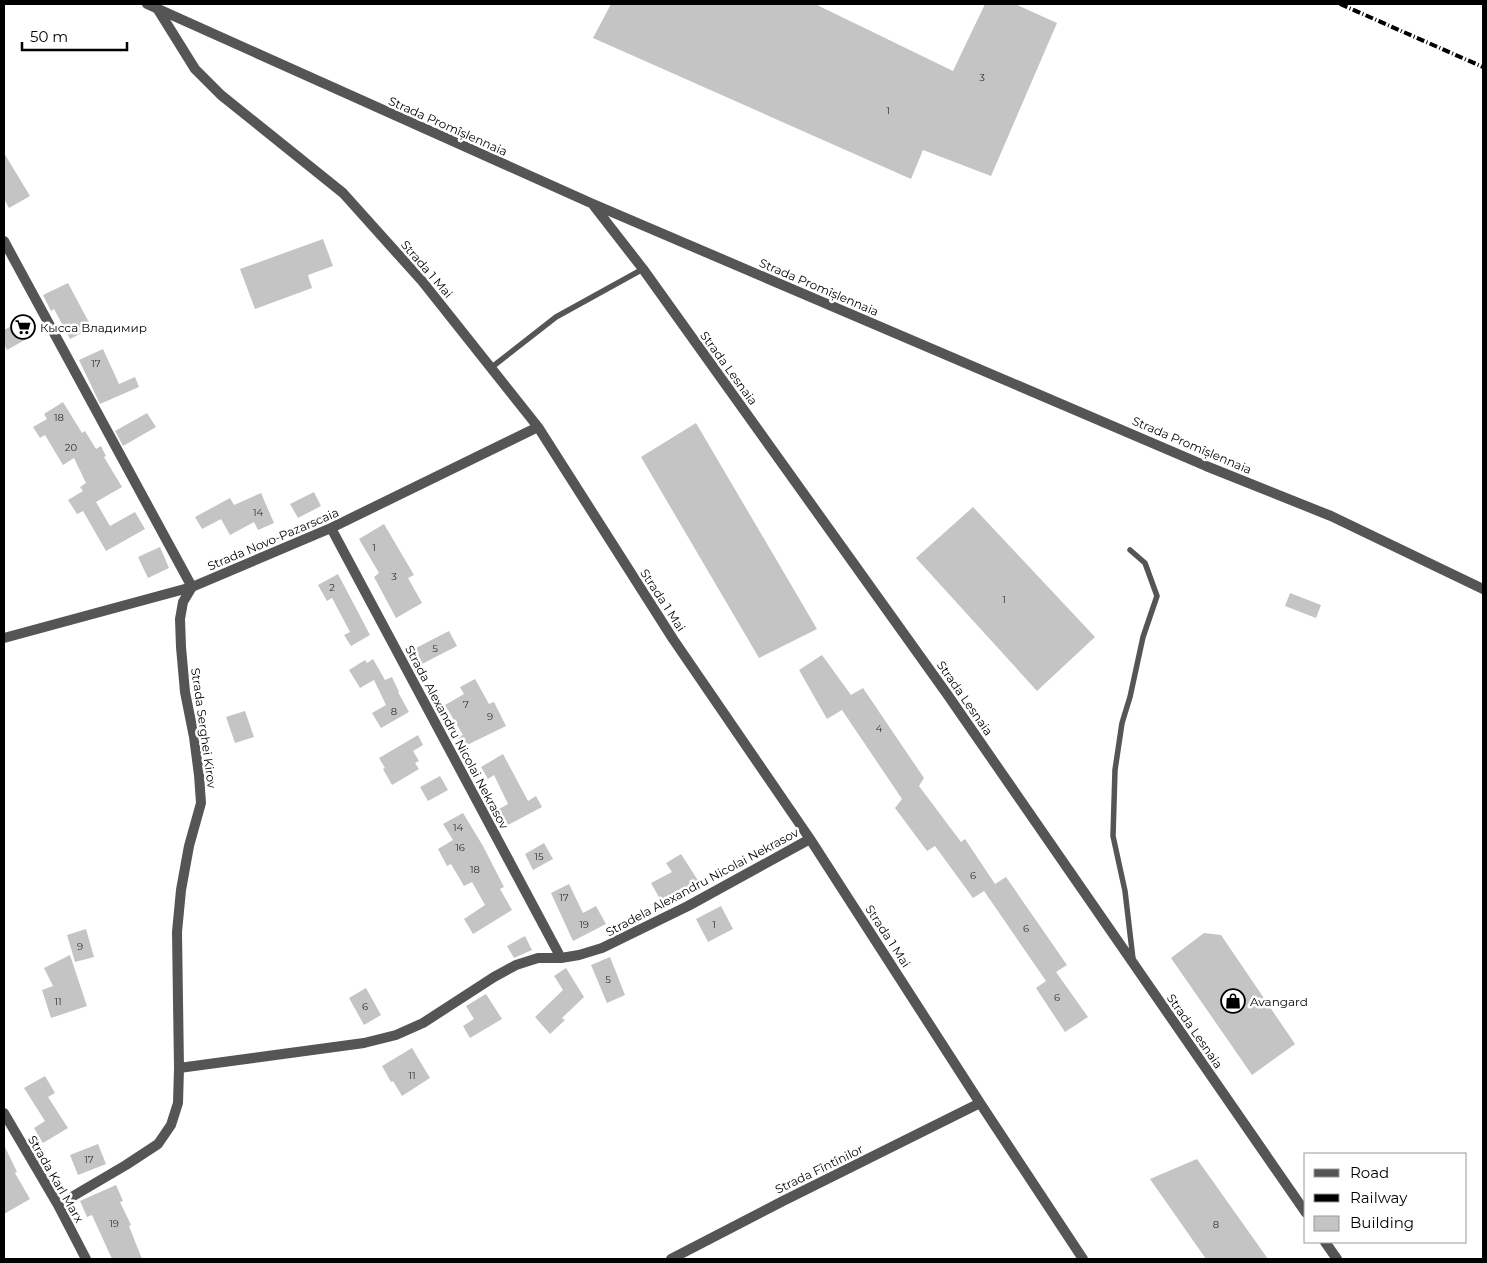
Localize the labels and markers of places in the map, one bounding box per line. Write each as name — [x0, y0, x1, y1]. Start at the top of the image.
supermarket icon: Кысса Владимир — [10, 314, 36, 340]
place label: Кысса Владимир — [40, 320, 147, 335]
shop icon: Avangard — [1220, 988, 1246, 1014]
place label: Avangard — [1250, 994, 1308, 1009]

